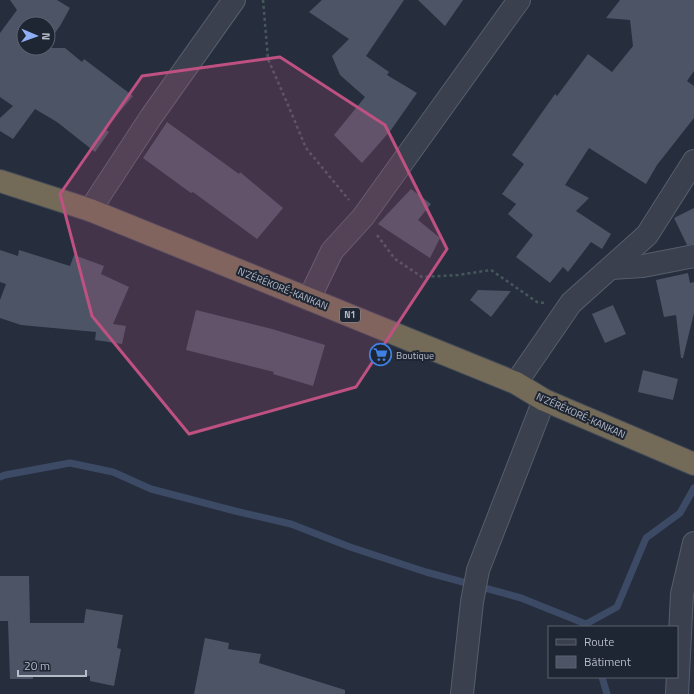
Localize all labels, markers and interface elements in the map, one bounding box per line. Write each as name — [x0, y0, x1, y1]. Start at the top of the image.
north arrow — [16, 16, 56, 56]
text: N — [38, 32, 54, 40]
street label: N'ZÉRÉKORÉ-KANKAN — [235, 263, 330, 313]
road number: N1 — [340, 308, 360, 322]
supermarket icon: Boutique — [368, 342, 394, 368]
place label: Boutique — [396, 348, 434, 363]
street label: N'ZÉRÉKORÉ-KANKAN — [534, 389, 628, 442]
legend — [548, 626, 678, 678]
text: Route — [584, 632, 614, 651]
scale bar — [18, 652, 86, 678]
text: Bâtiment — [584, 652, 632, 671]
text: 20 m — [24, 656, 50, 675]

